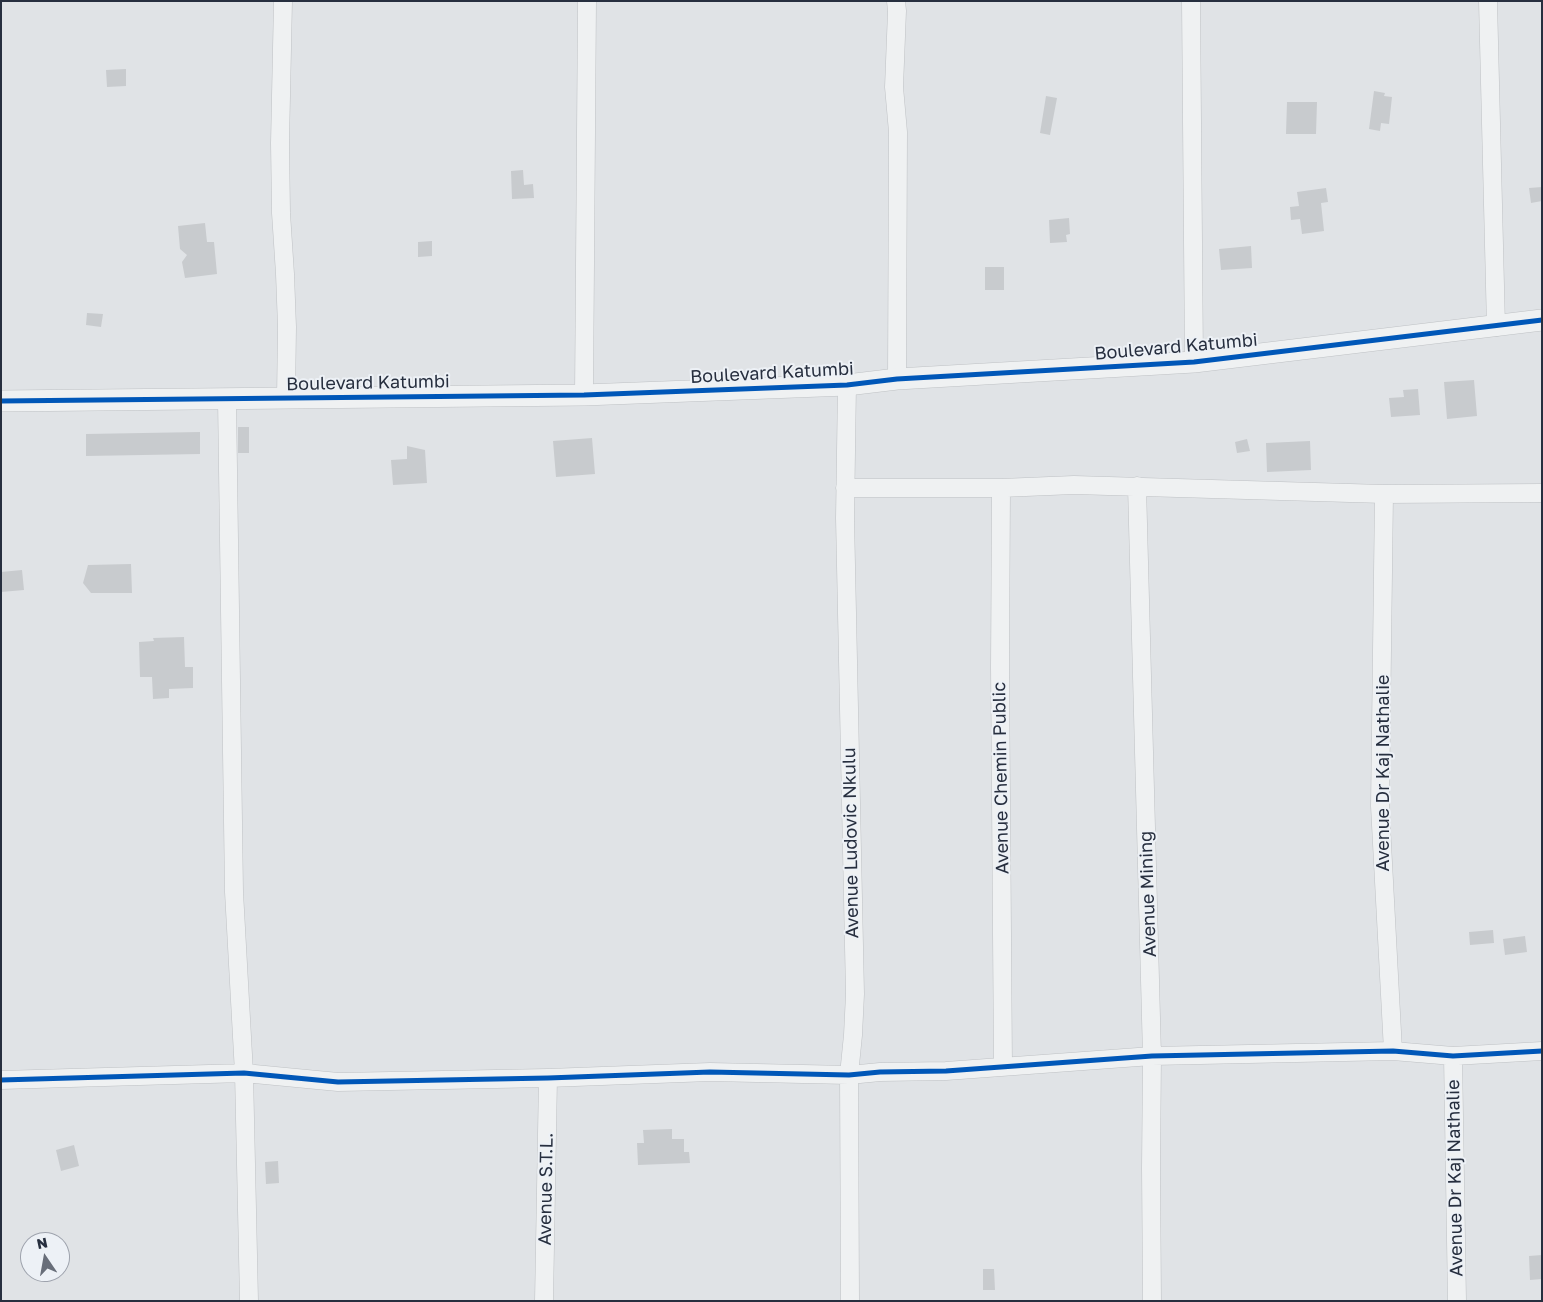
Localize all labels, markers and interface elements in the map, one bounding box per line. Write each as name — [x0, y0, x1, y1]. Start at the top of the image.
street label: Boulevard Katumbi — [1094, 329, 1258, 365]
street label: Boulevard Katumbi — [690, 358, 854, 388]
street label: Boulevard Katumbi — [286, 371, 450, 395]
street label: Avenue Dr Kaj Nathalie — [1372, 674, 1394, 872]
street label: Avenue Chemin Public — [989, 682, 1013, 874]
street label: Avenue Ludovic Nkulu — [839, 747, 863, 939]
street label: Avenue Mining — [1135, 830, 1161, 958]
street label: Avenue Dr Kaj Nathalie — [1442, 1079, 1468, 1277]
street label: Avenue S.T.L. — [534, 1132, 558, 1246]
north arrow — [20, 1232, 70, 1282]
text: N — [35, 1233, 49, 1252]

